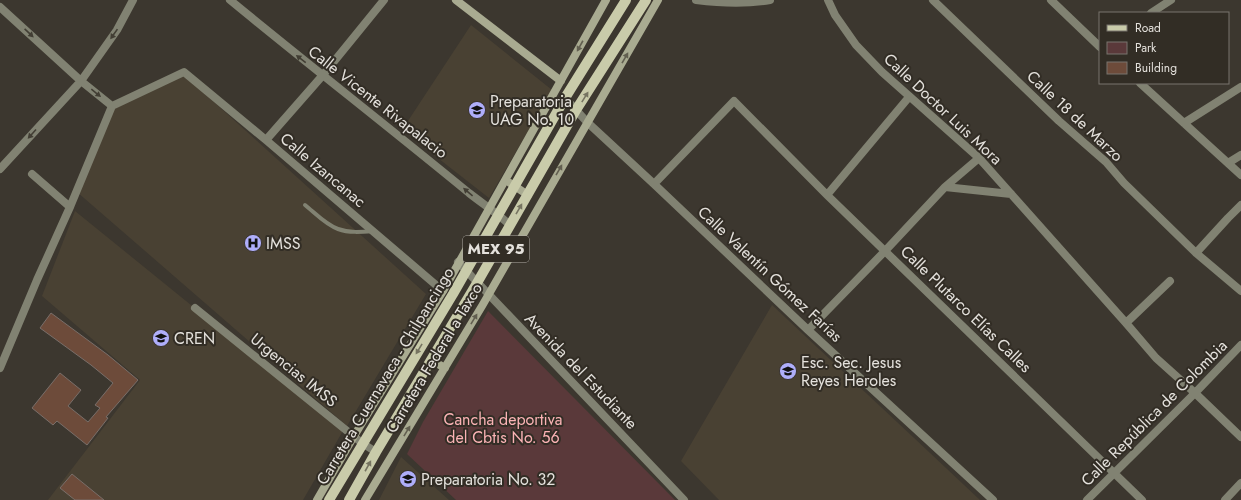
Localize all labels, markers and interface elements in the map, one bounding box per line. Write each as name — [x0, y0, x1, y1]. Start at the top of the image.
legend — [1099, 12, 1229, 84]
text: Road — [1135, 19, 1161, 37]
one-way arrow — [24, 28, 34, 38]
one-way arrow — [110, 29, 118, 39]
text: Park — [1135, 39, 1157, 57]
street label: Calle Vicente Rivapalacio — [303, 40, 453, 164]
one-way arrow — [577, 40, 584, 52]
street label: Calle Doctor Luis Mora — [879, 48, 1007, 170]
one-way arrow — [621, 52, 628, 64]
one-way arrow — [296, 55, 307, 63]
text: Building — [1135, 59, 1177, 77]
street label: Calle 18 de Marzo — [1022, 65, 1129, 167]
one-way arrow — [91, 89, 102, 98]
place label: Preparatoria UAG No. 10 — [490, 90, 574, 131]
one-way arrow — [581, 91, 588, 103]
school or university icon: Preparatoria UAG No. 10 — [467, 100, 487, 120]
street label: Calle Izancanac — [275, 127, 371, 213]
one-way arrow — [28, 130, 37, 139]
one-way arrow — [556, 164, 563, 176]
one-way arrow — [463, 188, 474, 197]
street label: Calle Valentín Gómez Farías — [693, 201, 847, 347]
one-way arrow — [516, 203, 523, 215]
place label: IMSS — [266, 232, 301, 255]
hospital icon: IMSS — [243, 233, 263, 253]
road number: MEX 95 — [463, 236, 529, 262]
street label: Calle Plutarco Elías Calles — [895, 240, 1037, 378]
street label: Carretera Cuernavaca - Chilpancingo — [311, 263, 459, 489]
street label: Carretera Federal a Taxco — [380, 278, 488, 437]
street label: Avenida del Estudiante — [519, 308, 643, 434]
one-way arrow — [470, 313, 477, 325]
place label: CREN — [174, 327, 215, 350]
school or university icon: CREN — [151, 328, 171, 348]
street label: Urgencias IMSS — [245, 328, 343, 412]
street label: Calle República de Colombia — [1076, 335, 1232, 491]
one-way arrow — [415, 343, 422, 355]
place label: Esc. Sec. Jesus Reyes Heroles — [801, 351, 901, 392]
school or university icon: Esc. Sec. Jesus Reyes Heroles — [778, 361, 798, 381]
park label: Cancha deportiva del Cbtis No. 56 — [443, 408, 563, 449]
one-way arrow — [403, 426, 411, 436]
one-way arrow — [364, 460, 371, 472]
place label: Preparatoria No. 32 — [421, 468, 555, 491]
school or university icon: Preparatoria No. 32 — [398, 469, 418, 489]

